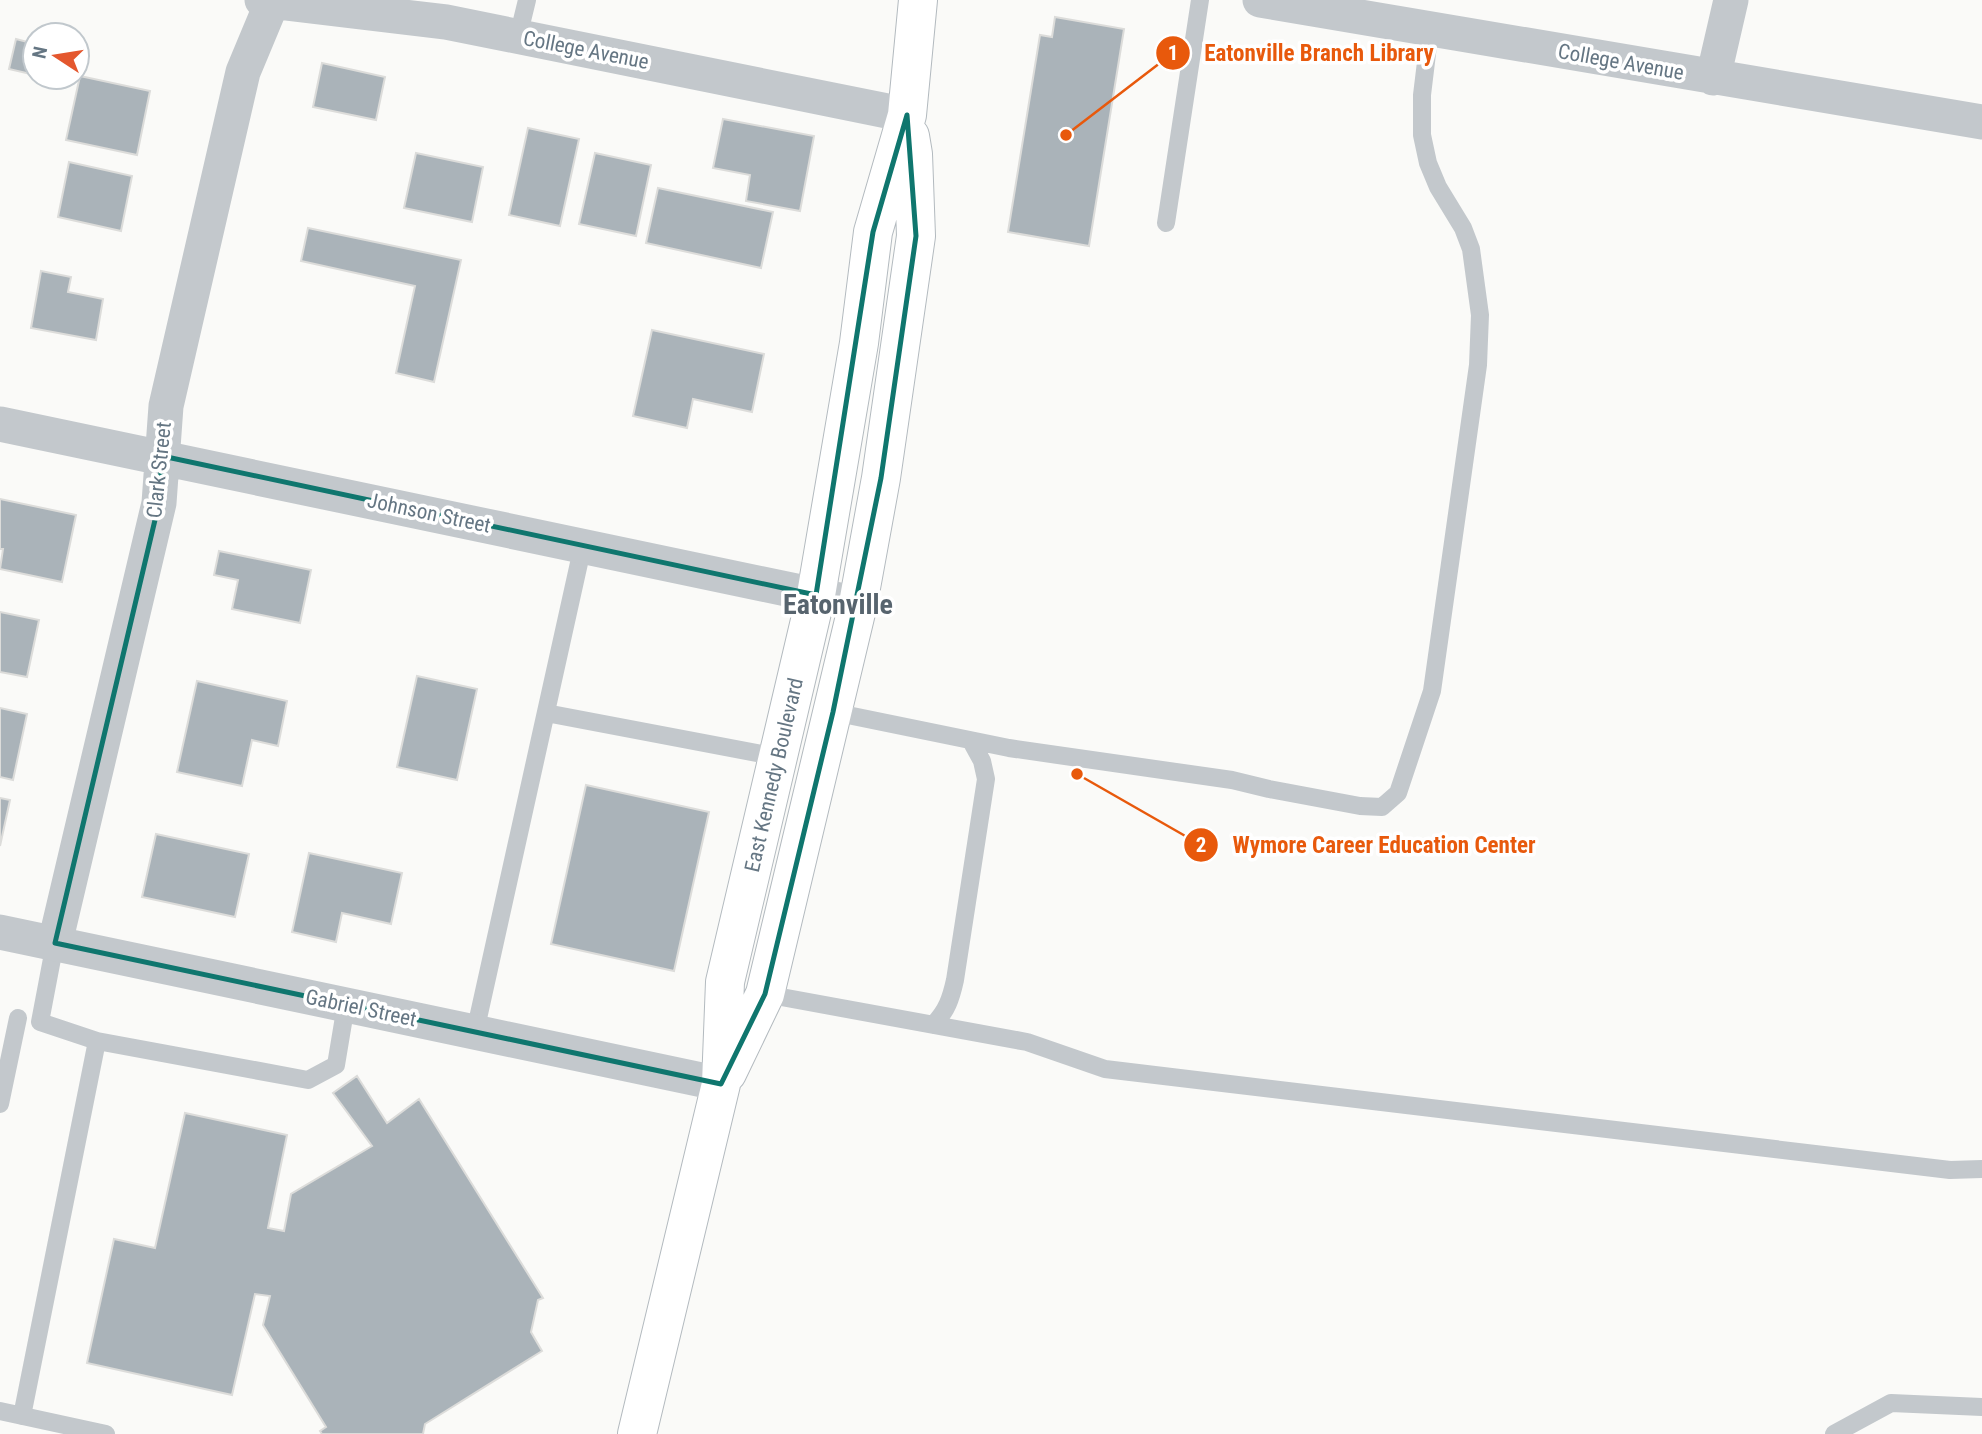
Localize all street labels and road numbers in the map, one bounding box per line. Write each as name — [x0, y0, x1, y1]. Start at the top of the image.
street label: College Avenue — [521, 26, 651, 74]
street label: College Avenue — [1556, 39, 1686, 85]
street label: Clark Street — [142, 421, 176, 519]
street label: Johnson Street — [365, 488, 493, 538]
street label: East Kennedy Boulevard — [740, 676, 808, 874]
street label: Gabriel Street — [303, 985, 419, 1031]

